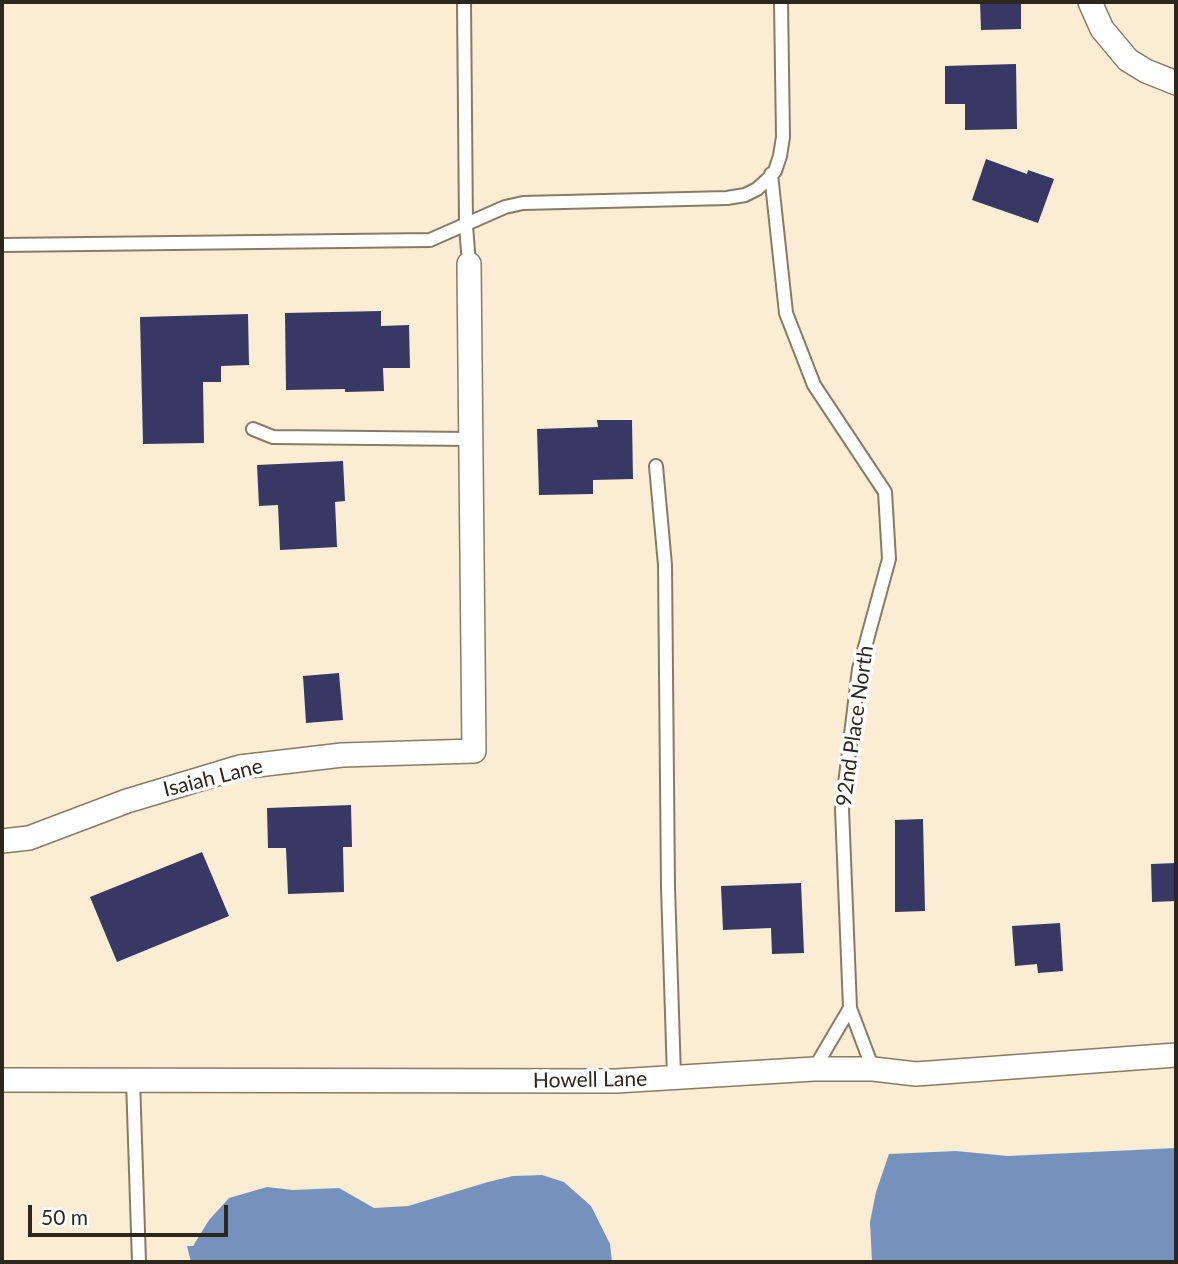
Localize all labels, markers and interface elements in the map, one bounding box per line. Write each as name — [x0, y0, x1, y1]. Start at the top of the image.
street label: 92nd Place North — [831, 644, 879, 808]
street label: Isaiah Lane — [161, 753, 265, 803]
street label: Howell Lane — [533, 1066, 647, 1094]
scale bar — [32, 1190, 231, 1234]
text: 50 m — [41, 1204, 88, 1229]

